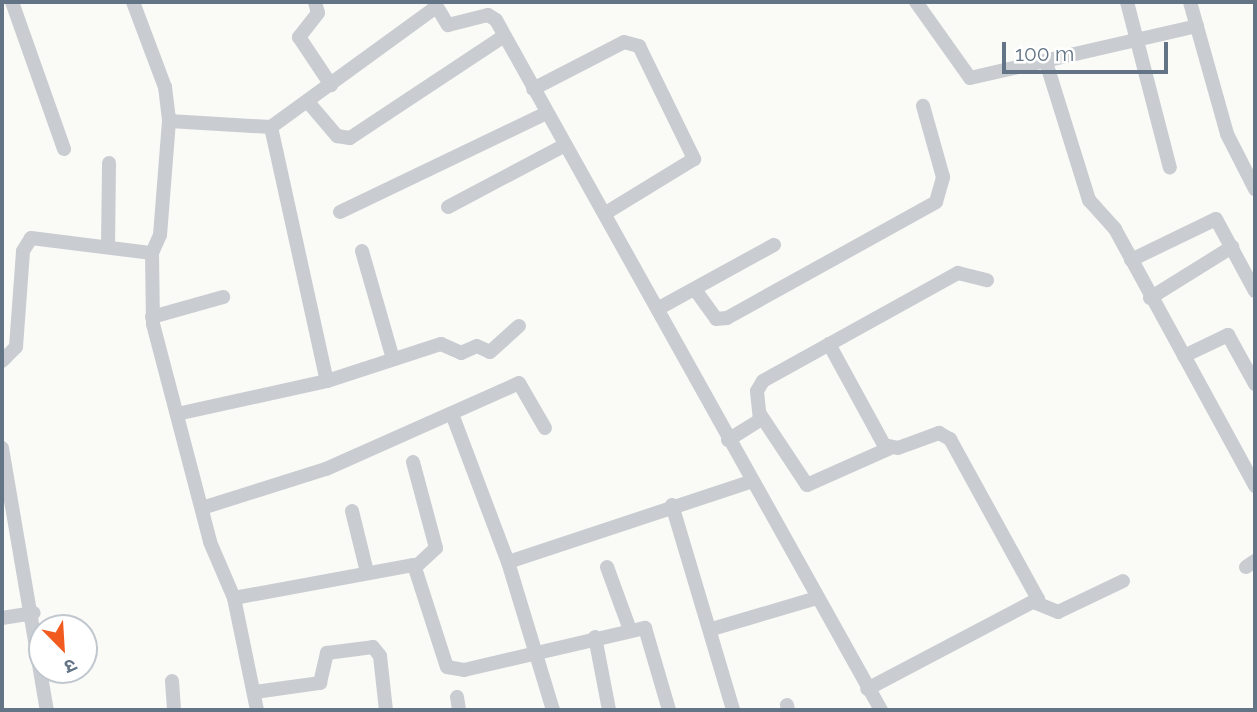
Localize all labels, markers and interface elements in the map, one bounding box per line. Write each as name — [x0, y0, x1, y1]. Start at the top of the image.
scale bar — [1005, 28, 1171, 72]
text: 100 m — [1015, 41, 1074, 66]
north arrow — [28, 614, 98, 684]
text: उ — [61, 654, 80, 679]

